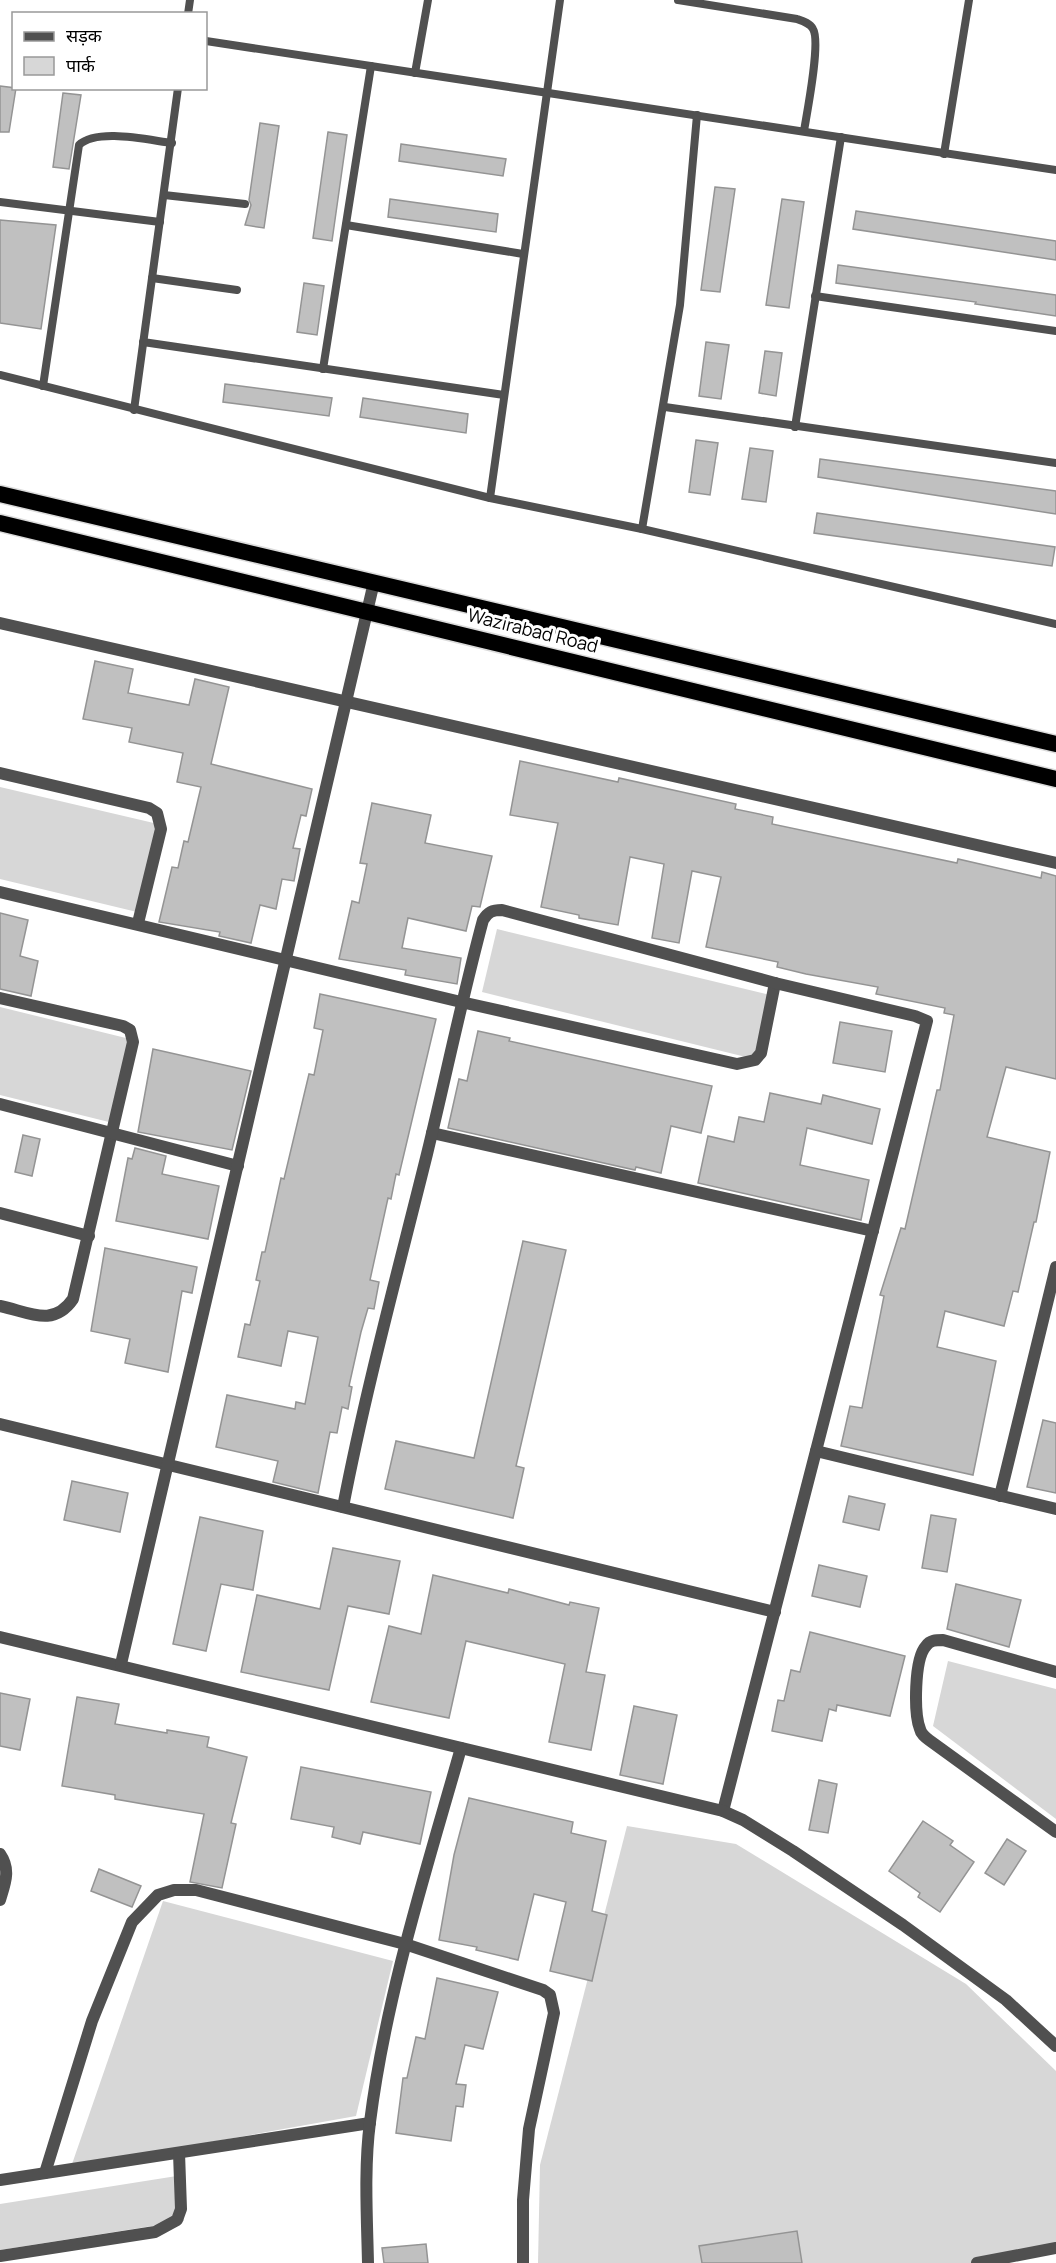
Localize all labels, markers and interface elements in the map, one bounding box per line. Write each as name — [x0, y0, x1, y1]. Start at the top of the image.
legend — [12, 12, 207, 90]
text: सड़क — [66, 23, 103, 47]
text: पार्क — [66, 53, 96, 77]
street label: Wazirabad Road — [465, 602, 601, 658]

